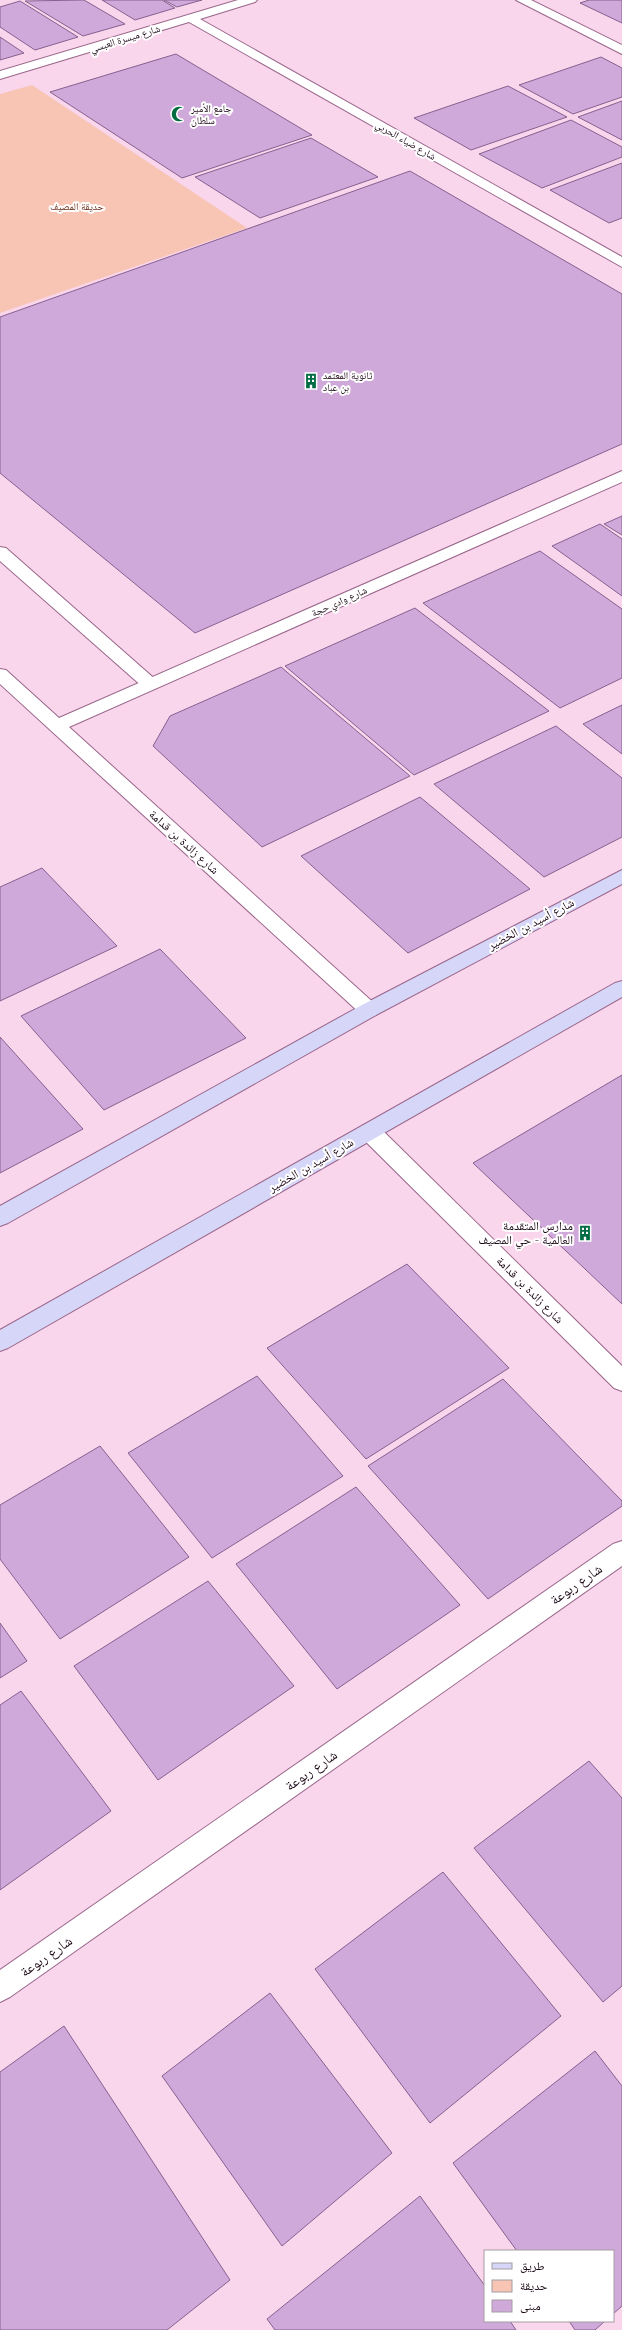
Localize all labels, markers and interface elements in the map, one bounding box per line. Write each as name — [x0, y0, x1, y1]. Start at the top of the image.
street label: شارع ميسرة العبسي — [89, 22, 163, 57]
place label: جامع الأمير سلطان — [190, 102, 232, 127]
mosque icon: جامع الأمير سلطان — [170, 105, 188, 123]
street label: شارع ضياء الحربي — [372, 118, 439, 165]
park label: حديقة المصيف — [50, 200, 105, 213]
place label: ثانوية المعتمد بن عباد — [323, 369, 373, 394]
building icon: ثانوية المعتمد بن عباد — [302, 372, 320, 390]
street label: شارع وادي حجة — [309, 583, 370, 621]
street label: شارع زائدة بن قدامة — [146, 806, 222, 878]
street label: شارع أسيد بن الخضير — [484, 894, 577, 954]
street label: شارع أسيد بن الخضير — [265, 1134, 356, 1196]
place label: مدارس المتقدمة العالمية - حي المصيف — [478, 1218, 573, 1250]
building icon: مدارس المتقدمة العالمية - حي المصيف — [576, 1224, 594, 1242]
street label: شارع زائدة بن قدامة — [493, 1253, 567, 1327]
street label: شارع ربوعة — [546, 1560, 606, 1609]
street label: شارع ربوعة — [281, 1746, 341, 1795]
street label: شارع ربوعة — [16, 1932, 76, 1981]
legend — [484, 2250, 614, 2322]
text: طريق — [520, 2258, 545, 2273]
text: حديقة — [520, 2278, 548, 2293]
text: مبنى — [520, 2298, 541, 2313]

